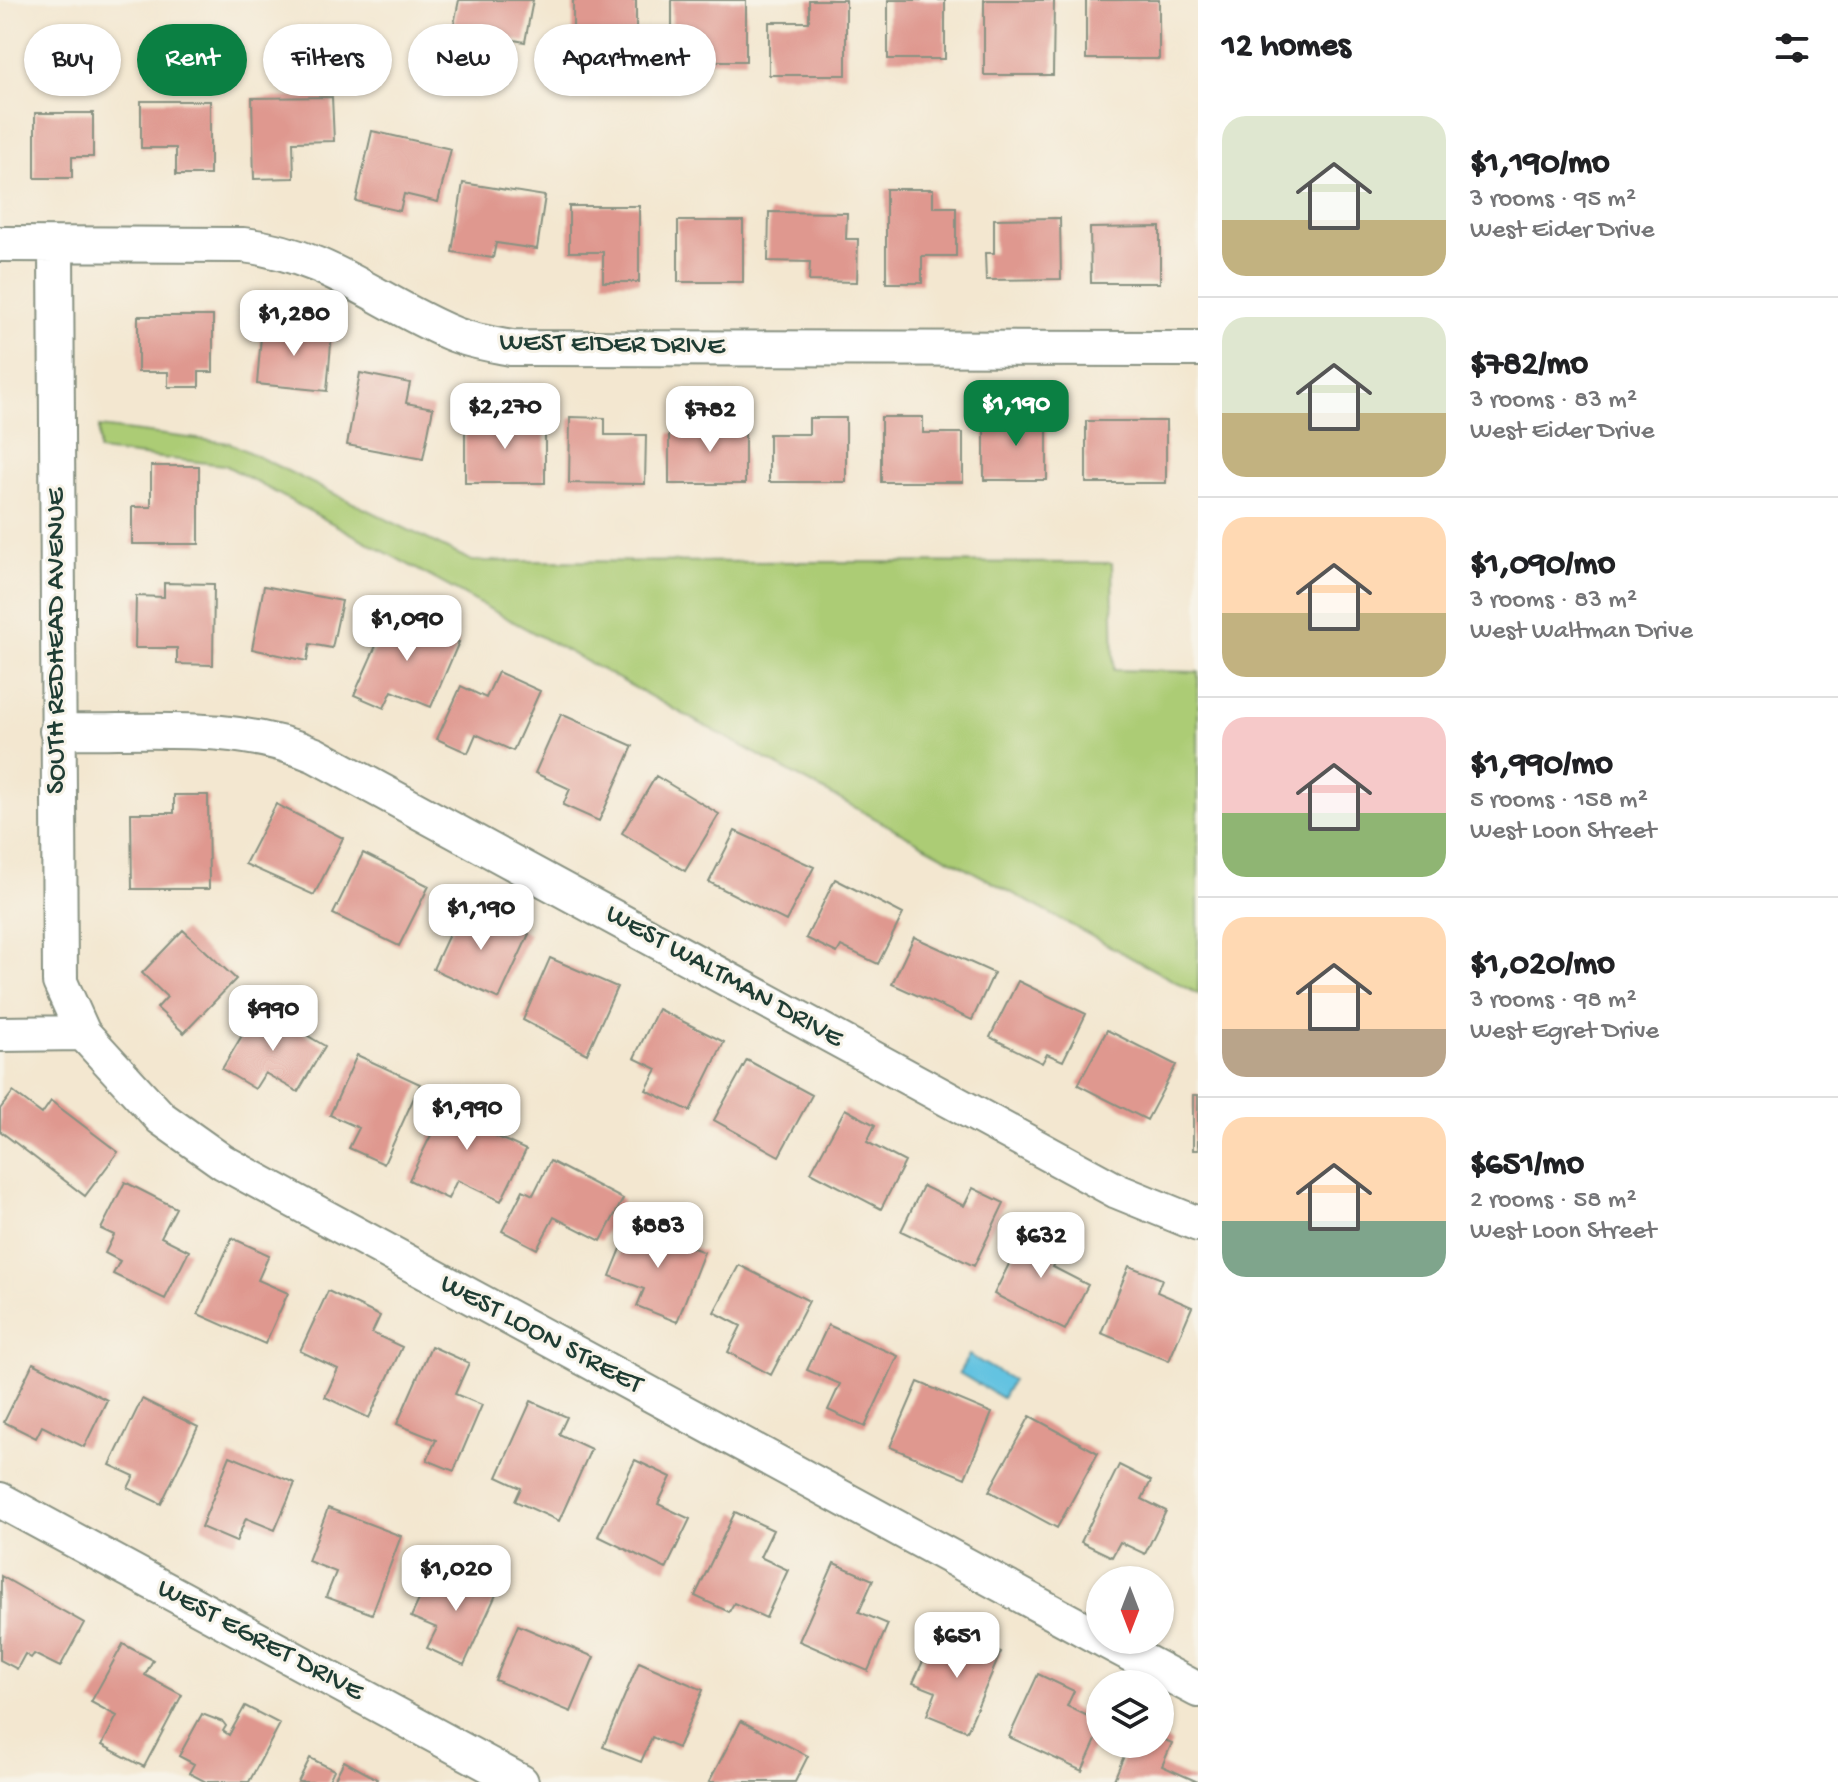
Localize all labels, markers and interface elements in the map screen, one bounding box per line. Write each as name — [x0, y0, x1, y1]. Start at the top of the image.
chip: Buy — [24, 24, 121, 96]
chip: Rent — [137, 24, 247, 96]
chip: Filters — [263, 24, 392, 96]
chip: New — [408, 24, 518, 96]
chip: Apartment — [534, 24, 716, 96]
icon: filters — [1770, 26, 1814, 70]
text: 12 homes — [1222, 28, 1351, 68]
text: $1,190/mo — [1470, 145, 1610, 185]
icon: home — [1286, 148, 1382, 244]
text: 3 rooms · 95 m² — [1470, 185, 1636, 216]
text: West Eider Drive — [1470, 216, 1654, 247]
pin: $1,280 — [229, 290, 359, 358]
text: $1,280 — [258, 300, 330, 331]
street label: WEST EIDER DRIVE — [499, 327, 727, 363]
text: $782/mo — [1470, 346, 1588, 386]
icon: home — [1286, 349, 1382, 445]
pin: $1,190 — [951, 380, 1081, 448]
pin: $2,270 — [440, 383, 570, 451]
pin: $782 — [663, 386, 757, 454]
text: 3 rooms · 83 m² — [1470, 386, 1637, 417]
text: $1,190 — [982, 390, 1050, 421]
text: $2,270 — [468, 393, 542, 424]
text: $782 — [684, 396, 736, 427]
text: West Eider Drive — [1470, 417, 1654, 448]
street label: SOUTH REDHEAD AVENUE — [41, 486, 74, 794]
text: $1,090/mo — [1470, 546, 1615, 586]
icon: home — [1286, 549, 1382, 645]
text: 3 rooms · 83 m² — [1470, 586, 1637, 617]
pin: $1,090 — [342, 595, 472, 663]
text: $1,090 — [371, 605, 443, 636]
text: West Waltman Drive — [1470, 617, 1693, 648]
text: $1,990/mo — [1470, 746, 1613, 786]
icon: home — [1286, 749, 1382, 845]
text: 5 rooms · 158 m² — [1470, 786, 1648, 817]
text: West Loon Street — [1470, 817, 1656, 848]
pin: $1,190 — [416, 884, 546, 952]
text: $1,190 — [447, 894, 515, 925]
street label: WEST WALTMAN DRIVE — [599, 898, 850, 1057]
text: $1,020/mo — [1470, 946, 1615, 986]
icon: home — [1286, 949, 1382, 1045]
pin: $990 — [226, 985, 320, 1053]
text: 3 rooms · 98 m² — [1470, 986, 1637, 1017]
text: $990 — [247, 995, 299, 1026]
text: West Egret Drive — [1470, 1017, 1659, 1048]
pin: $1,990 — [402, 1084, 532, 1152]
text: $1,990 — [431, 1094, 503, 1125]
text: $651/mo — [1470, 1146, 1584, 1186]
icon: home — [1286, 1149, 1382, 1245]
text: 2 rooms · 58 m² — [1470, 1186, 1636, 1217]
pin: $883 — [611, 1202, 705, 1270]
text: $883 — [631, 1212, 685, 1243]
pin: $632 — [994, 1212, 1088, 1280]
text: West Loon Street — [1470, 1217, 1656, 1248]
text: $632 — [1015, 1222, 1067, 1253]
street label: WEST LOON STREET — [434, 1268, 649, 1403]
pin: $1,020 — [391, 1545, 521, 1613]
text: $1,020 — [420, 1555, 492, 1586]
north arrow — [1086, 1566, 1174, 1654]
map controls — [1086, 1566, 1174, 1758]
street label: WEST EGRET DRIVE — [151, 1573, 370, 1710]
pin: $651 — [910, 1612, 1004, 1680]
text: $651 — [932, 1622, 982, 1653]
button: layers — [1086, 1670, 1174, 1758]

